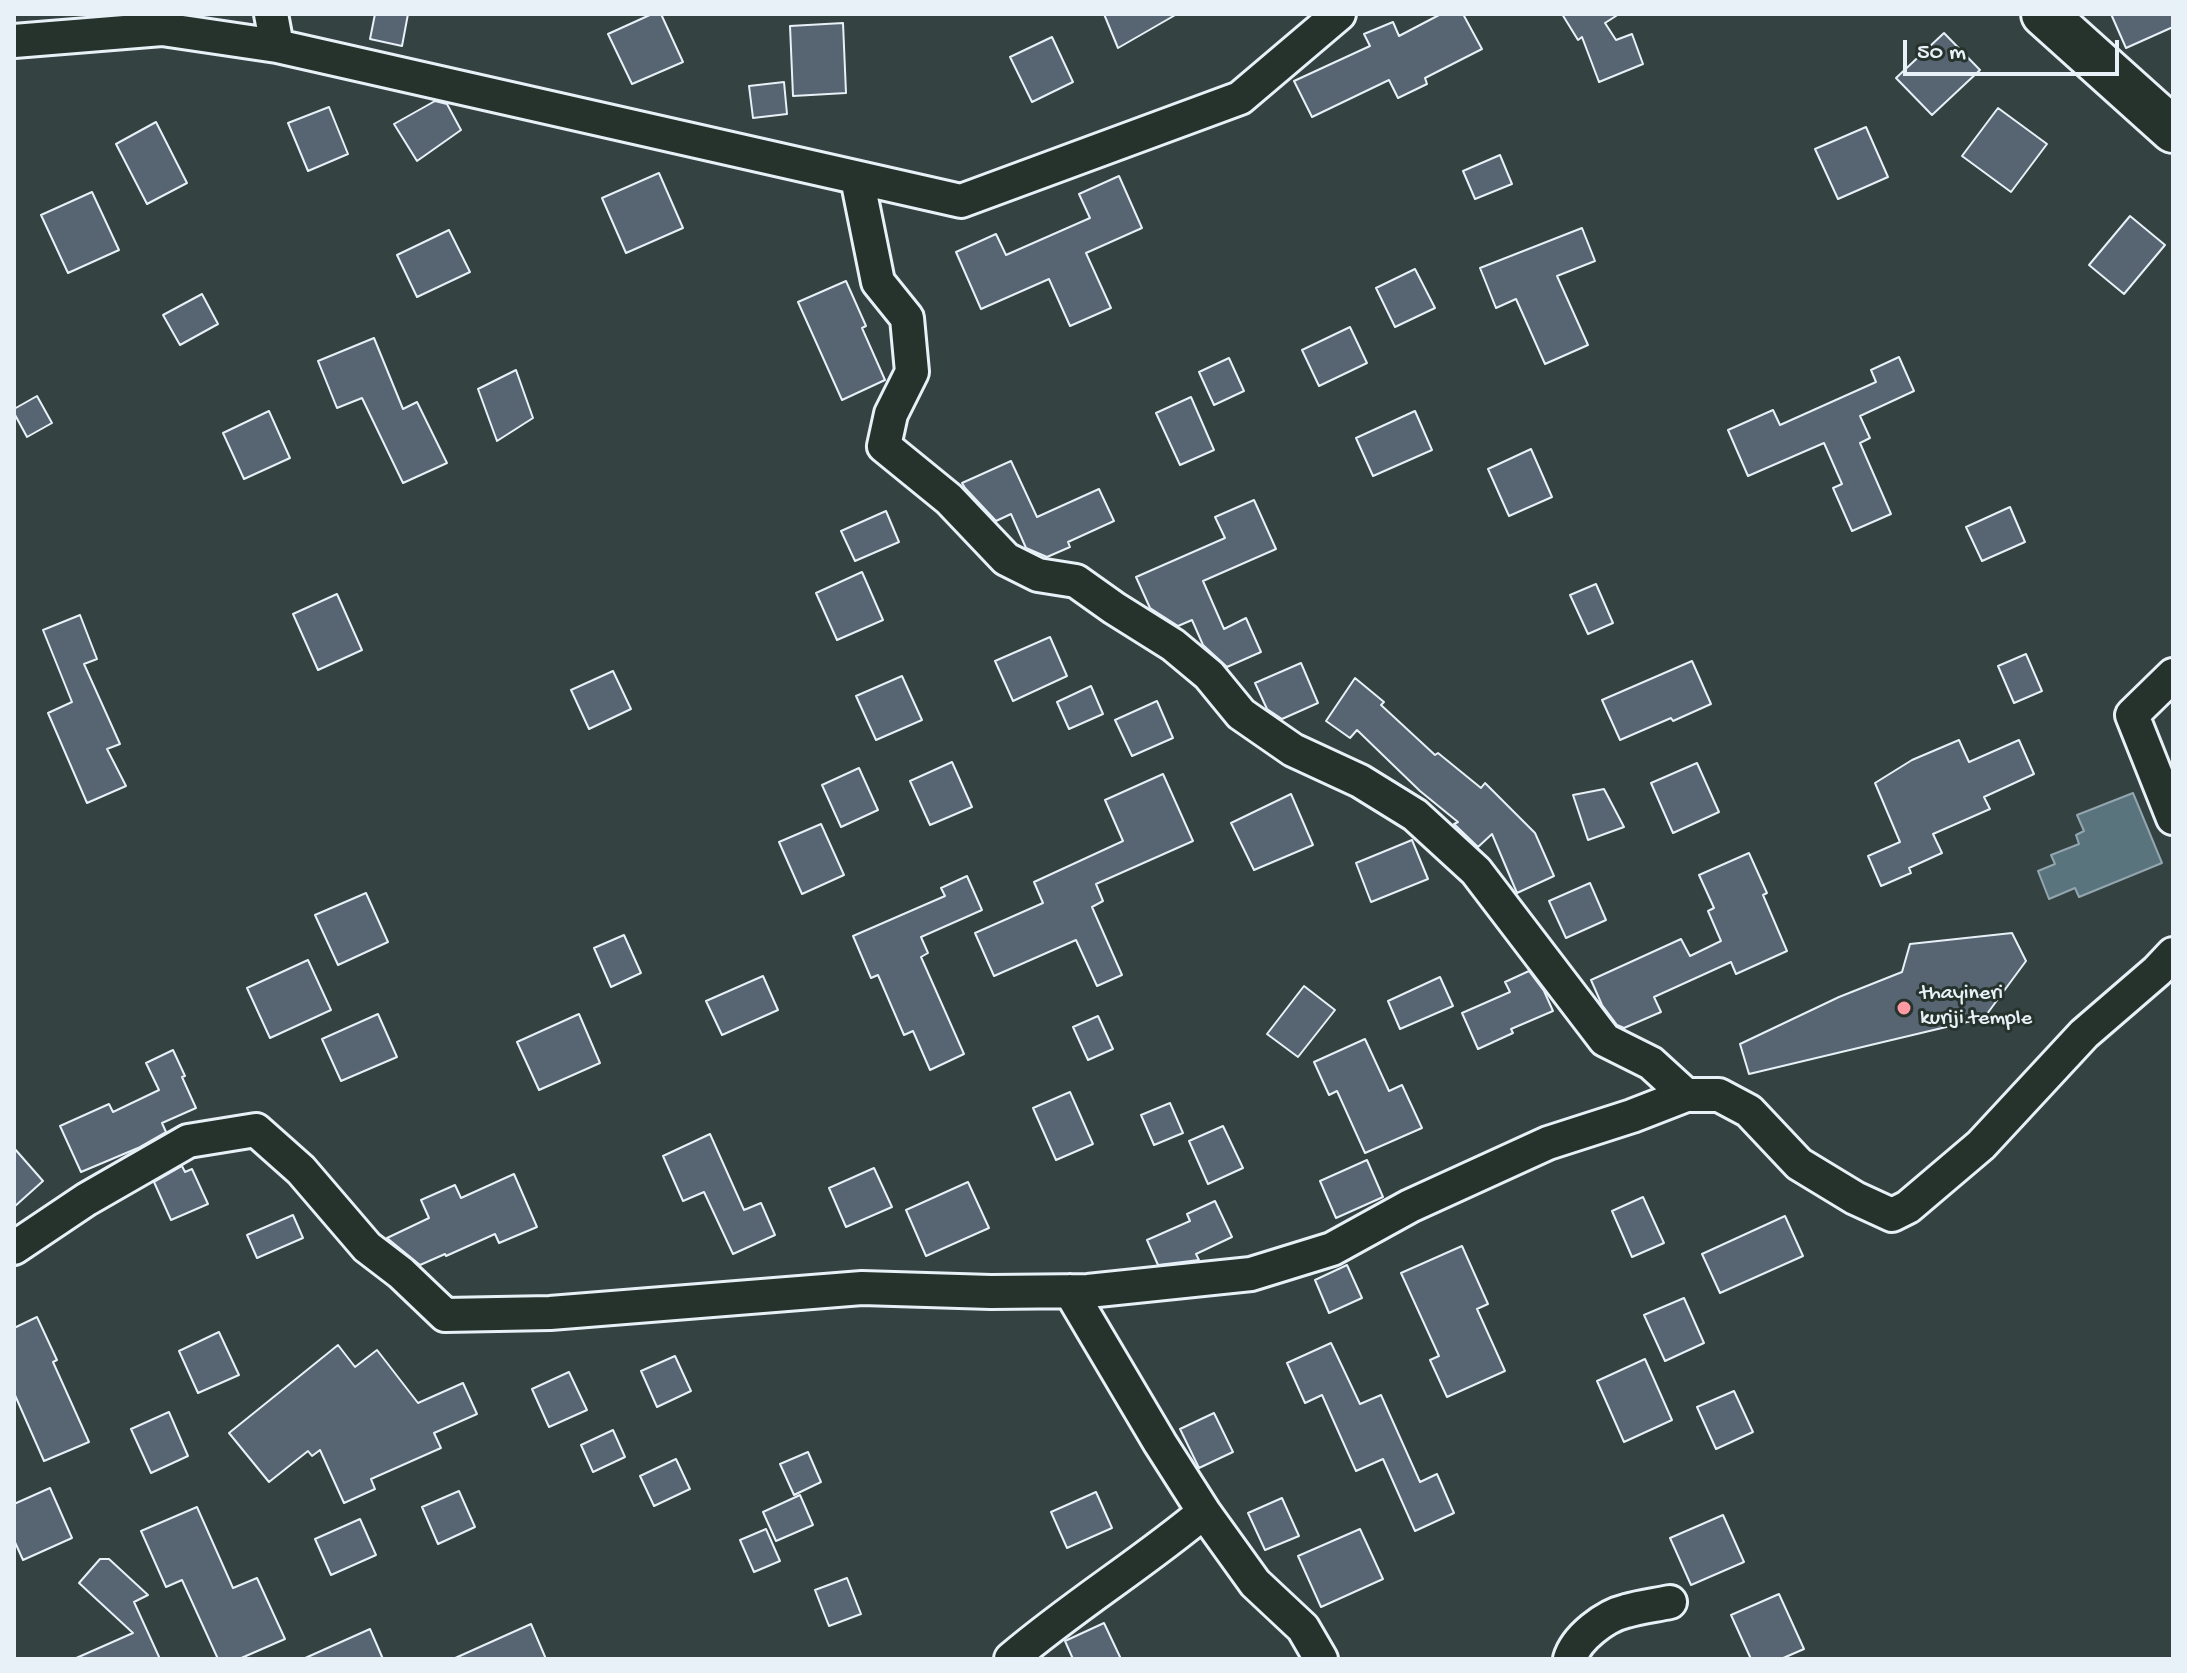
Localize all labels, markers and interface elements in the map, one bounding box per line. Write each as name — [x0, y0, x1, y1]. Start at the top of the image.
scale bar — [1907, 24, 2123, 74]
text: 50 m — [1917, 39, 1966, 68]
place label: thayineri kuriji temple — [1920, 982, 2032, 1034]
marker: thayineri kuriji temple — [1895, 999, 1913, 1017]

